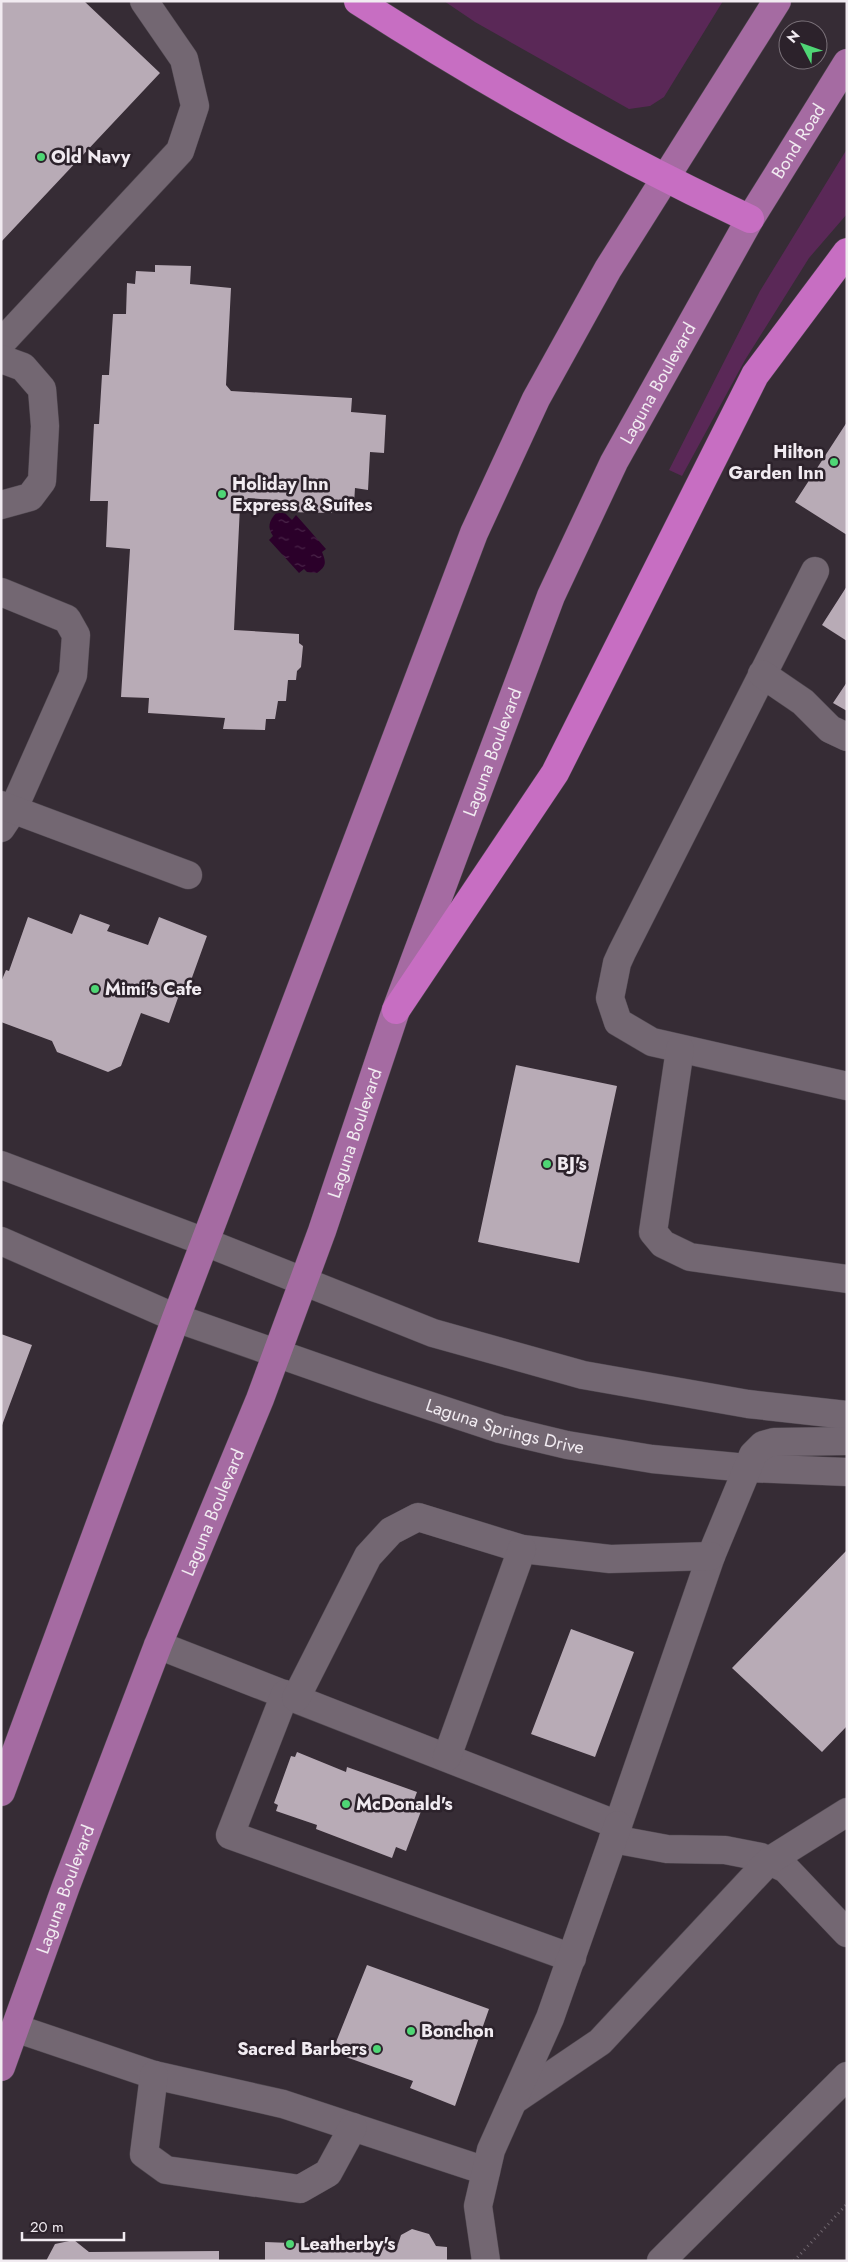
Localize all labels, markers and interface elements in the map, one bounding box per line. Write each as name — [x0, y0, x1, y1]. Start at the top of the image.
north arrow — [778, 20, 828, 70]
text: N — [782, 26, 804, 47]
street label: Bond Road — [765, 99, 832, 184]
place label: Old Navy — [51, 144, 131, 170]
marker: Old Navy — [35, 151, 47, 163]
street label: Laguna Boulevard — [614, 318, 702, 449]
place label: Hilton Garden Inn — [729, 439, 824, 486]
marker: Hilton Garden Inn — [828, 456, 840, 468]
place label: Holiday Inn Express & Suites — [232, 471, 373, 518]
marker: Holiday Inn Express & Suites — [216, 488, 228, 500]
street label: Laguna Boulevard — [457, 684, 528, 820]
place label: Mimi's Cafe — [105, 976, 202, 1002]
marker: Mimi's Cafe — [89, 983, 101, 995]
street label: Laguna Boulevard — [321, 1065, 389, 1201]
place label: BJ's — [557, 1151, 587, 1177]
marker: BJ's — [541, 1158, 553, 1170]
street label: Laguna Springs Drive — [422, 1392, 586, 1461]
street label: Laguna Boulevard — [175, 1445, 251, 1580]
place label: McDonald's — [356, 1791, 453, 1817]
marker: McDonald's — [340, 1798, 352, 1810]
street label: Laguna Boulevard — [30, 1821, 101, 1957]
place label: Bonchon — [421, 2018, 494, 2044]
marker: Bonchon — [405, 2025, 417, 2037]
place label: Sacred Barbers — [237, 2036, 367, 2062]
marker: Sacred Barbers — [371, 2043, 383, 2055]
scale bar — [22, 2210, 125, 2242]
text: 20 m — [30, 2216, 64, 2238]
place label: Leatherby's — [300, 2231, 395, 2257]
marker: Leatherby's — [284, 2238, 296, 2250]

